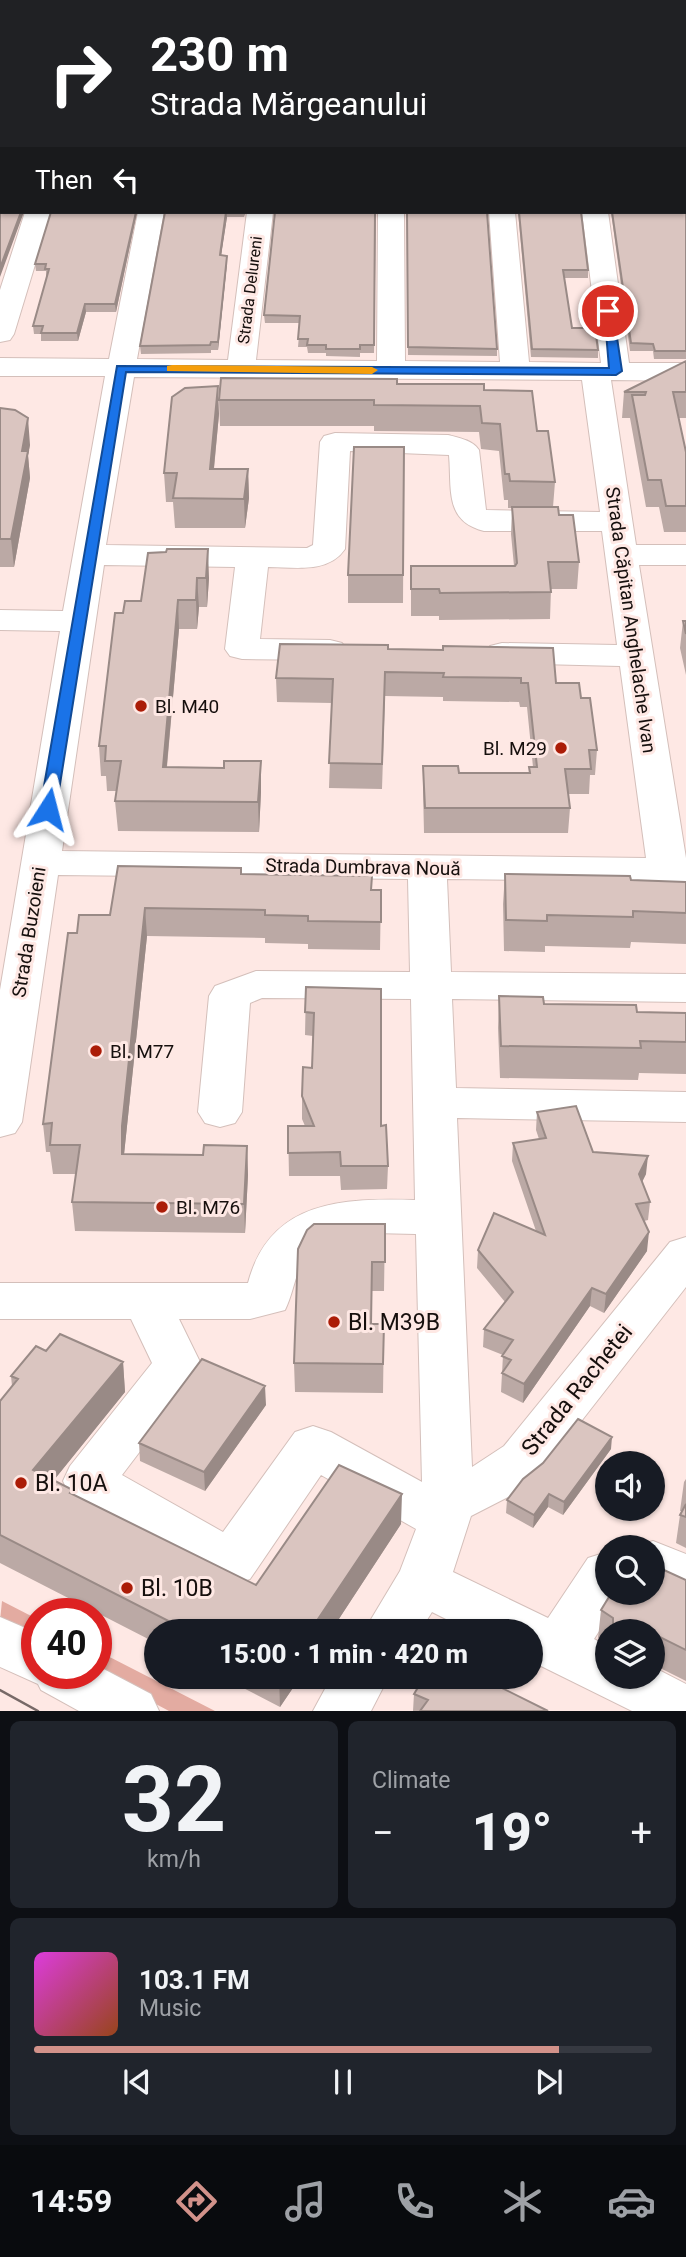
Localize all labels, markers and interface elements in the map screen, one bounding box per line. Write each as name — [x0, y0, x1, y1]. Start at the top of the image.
text: 230 m — [150, 26, 289, 83]
icon: right — [35, 28, 126, 119]
text: Strada Mărgeanului — [150, 85, 427, 123]
icon: left — [107, 161, 145, 199]
text: Then — [35, 165, 93, 195]
street label: Strada Delureni — [234, 235, 266, 345]
pin — [578, 281, 638, 341]
icon: arrive — [589, 292, 627, 330]
street label: Strada Căpitan Anghelache Ivan — [601, 485, 661, 755]
place label: Bl. M40 — [155, 695, 219, 718]
marker: Bl. M40 — [133, 698, 149, 714]
place label: Bl. M29 — [483, 737, 547, 760]
marker: Bl. M29 — [553, 740, 569, 756]
position arrow — [11, 772, 85, 846]
street label: Strada Dumbrava Nouă — [265, 854, 461, 880]
street label: Strada Buzoieni — [7, 865, 51, 999]
place label: Bl. M77 — [110, 1040, 174, 1063]
marker: Bl. M77 — [88, 1043, 104, 1059]
place label: Bl. M76 — [176, 1196, 240, 1219]
marker: Bl. M76 — [154, 1199, 170, 1215]
place label: Bl. M39B — [348, 1309, 440, 1336]
marker: Bl. M39B — [326, 1314, 342, 1330]
street label: Strada Rachetei — [516, 1319, 638, 1461]
map controls — [595, 1451, 665, 1689]
button: sound — [595, 1451, 665, 1521]
place label: Bl. 10A — [35, 1470, 108, 1497]
marker: Bl. 10A — [13, 1475, 29, 1491]
button: search — [595, 1535, 665, 1605]
place label: Bl. 10B — [141, 1575, 213, 1602]
marker: Bl. 10B — [119, 1580, 135, 1596]
speed limit sign: 40 — [21, 1598, 112, 1689]
button: layers — [595, 1619, 665, 1689]
text: 15:00 · 1 min · 420 m — [219, 1639, 468, 1669]
text: 32 — [122, 1747, 226, 1853]
text: Climate — [372, 1767, 451, 1794]
text: 19° — [472, 1802, 552, 1863]
text: − — [372, 1811, 394, 1855]
text: + — [630, 1811, 652, 1855]
text: km/h — [147, 1846, 201, 1873]
text: 103.1 FM — [139, 1965, 250, 1995]
text: Music — [139, 1995, 201, 2022]
icon: previous — [118, 2063, 156, 2101]
icon: pause — [324, 2063, 362, 2101]
icon: next — [530, 2063, 568, 2101]
icon: directions — [172, 2177, 221, 2226]
icon: music — [281, 2177, 330, 2226]
icon: phone — [390, 2177, 439, 2226]
icon: climate — [498, 2177, 547, 2226]
icon: car — [607, 2177, 656, 2226]
text: 14:59 — [30, 2182, 112, 2220]

